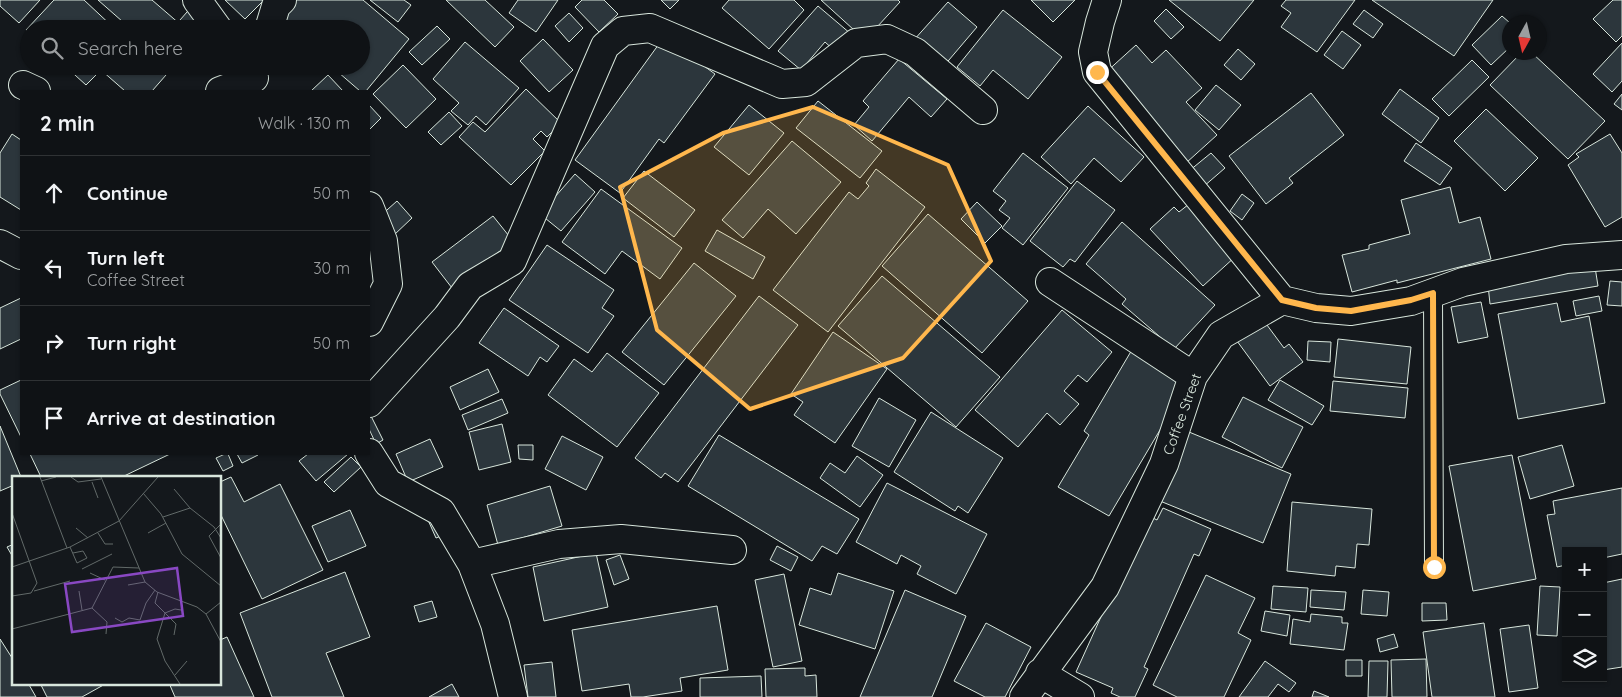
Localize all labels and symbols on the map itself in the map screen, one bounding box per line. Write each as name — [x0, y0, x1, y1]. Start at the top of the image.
north arrow — [1502, 15, 1547, 60]
route end — [1086, 61, 1109, 84]
street label: Coffee Street — [1159, 370, 1205, 457]
inset map — [12, 476, 221, 684]
route start — [1423, 556, 1446, 579]

